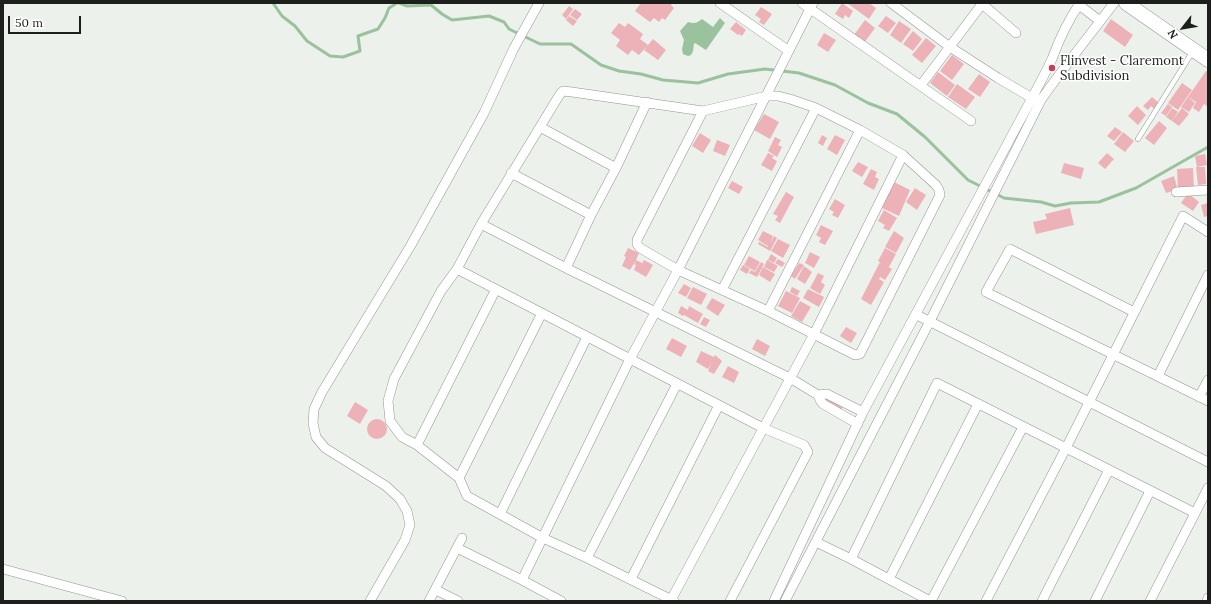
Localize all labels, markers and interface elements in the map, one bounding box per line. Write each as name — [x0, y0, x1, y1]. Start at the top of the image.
scale bar — [10, 8, 83, 34]
north arrow — [1163, 8, 1203, 48]
text: 50 m — [15, 15, 43, 30]
text: N — [1165, 27, 1181, 41]
place label: Flinvest - Claremont Subdivision — [1060, 53, 1184, 84]
marker: Flinvest - Claremont Subdivision — [1047, 63, 1057, 73]

